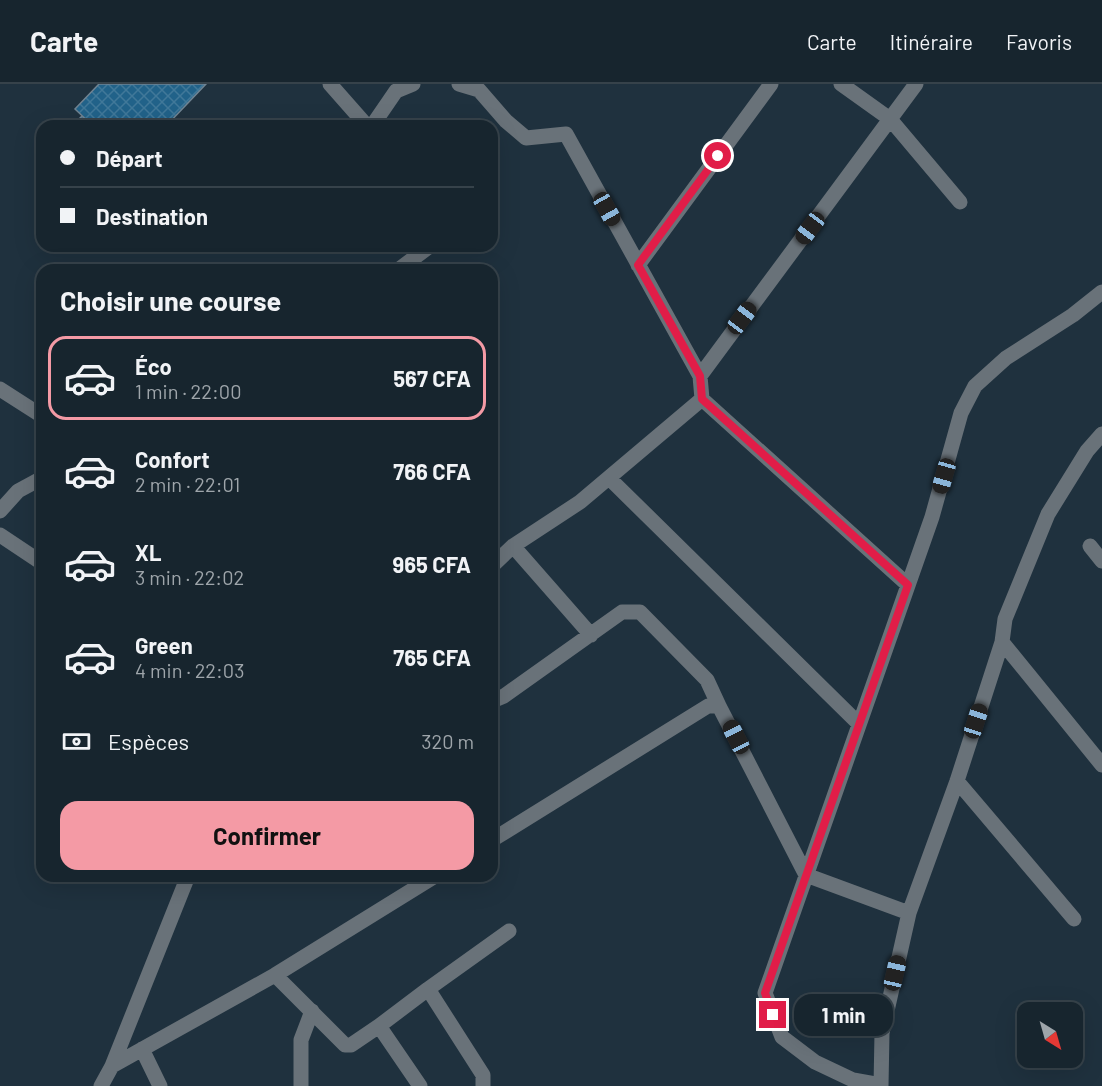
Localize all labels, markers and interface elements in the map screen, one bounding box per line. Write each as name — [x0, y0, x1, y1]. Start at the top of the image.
text: Carte — [30, 24, 98, 58]
text: Carte — [807, 29, 857, 54]
text: Itinéraire — [890, 29, 973, 54]
text: Favoris — [1006, 29, 1072, 54]
route start — [704, 142, 731, 169]
text: Départ — [96, 145, 163, 171]
car — [590, 189, 624, 229]
text: Destination — [96, 203, 208, 229]
car — [792, 208, 828, 248]
text: Choisir une course — [60, 284, 281, 316]
car — [724, 298, 760, 338]
icon: car — [63, 351, 117, 405]
text: Éco — [135, 353, 172, 379]
text: 567 CFA — [393, 365, 471, 391]
text: 1 min · 22:00 — [135, 379, 241, 403]
icon: car — [63, 444, 117, 498]
text: Confort — [135, 446, 210, 472]
car — [930, 456, 958, 496]
text: 766 CFA — [393, 458, 471, 484]
text: 2 min · 22:01 — [135, 472, 240, 496]
icon: car — [63, 537, 117, 591]
text: XL — [135, 539, 161, 565]
text: 965 CFA — [393, 551, 471, 577]
text: 3 min · 22:02 — [135, 565, 244, 589]
icon: car — [63, 630, 117, 684]
text: Green — [135, 632, 193, 658]
text: 765 CFA — [393, 644, 471, 670]
text: 4 min · 22:03 — [135, 658, 244, 682]
car — [962, 701, 990, 741]
car — [720, 717, 752, 757]
icon: cash — [60, 725, 93, 758]
text: Espèces — [108, 728, 189, 754]
text: 320 m — [421, 729, 474, 753]
button: Confirmer — [60, 801, 474, 870]
car — [882, 953, 908, 993]
callout: 1 min — [794, 994, 893, 1036]
route end — [759, 1001, 786, 1028]
north arrow — [1017, 1002, 1083, 1068]
map controls — [1017, 1002, 1083, 1068]
text: 1 min — [822, 1003, 865, 1027]

